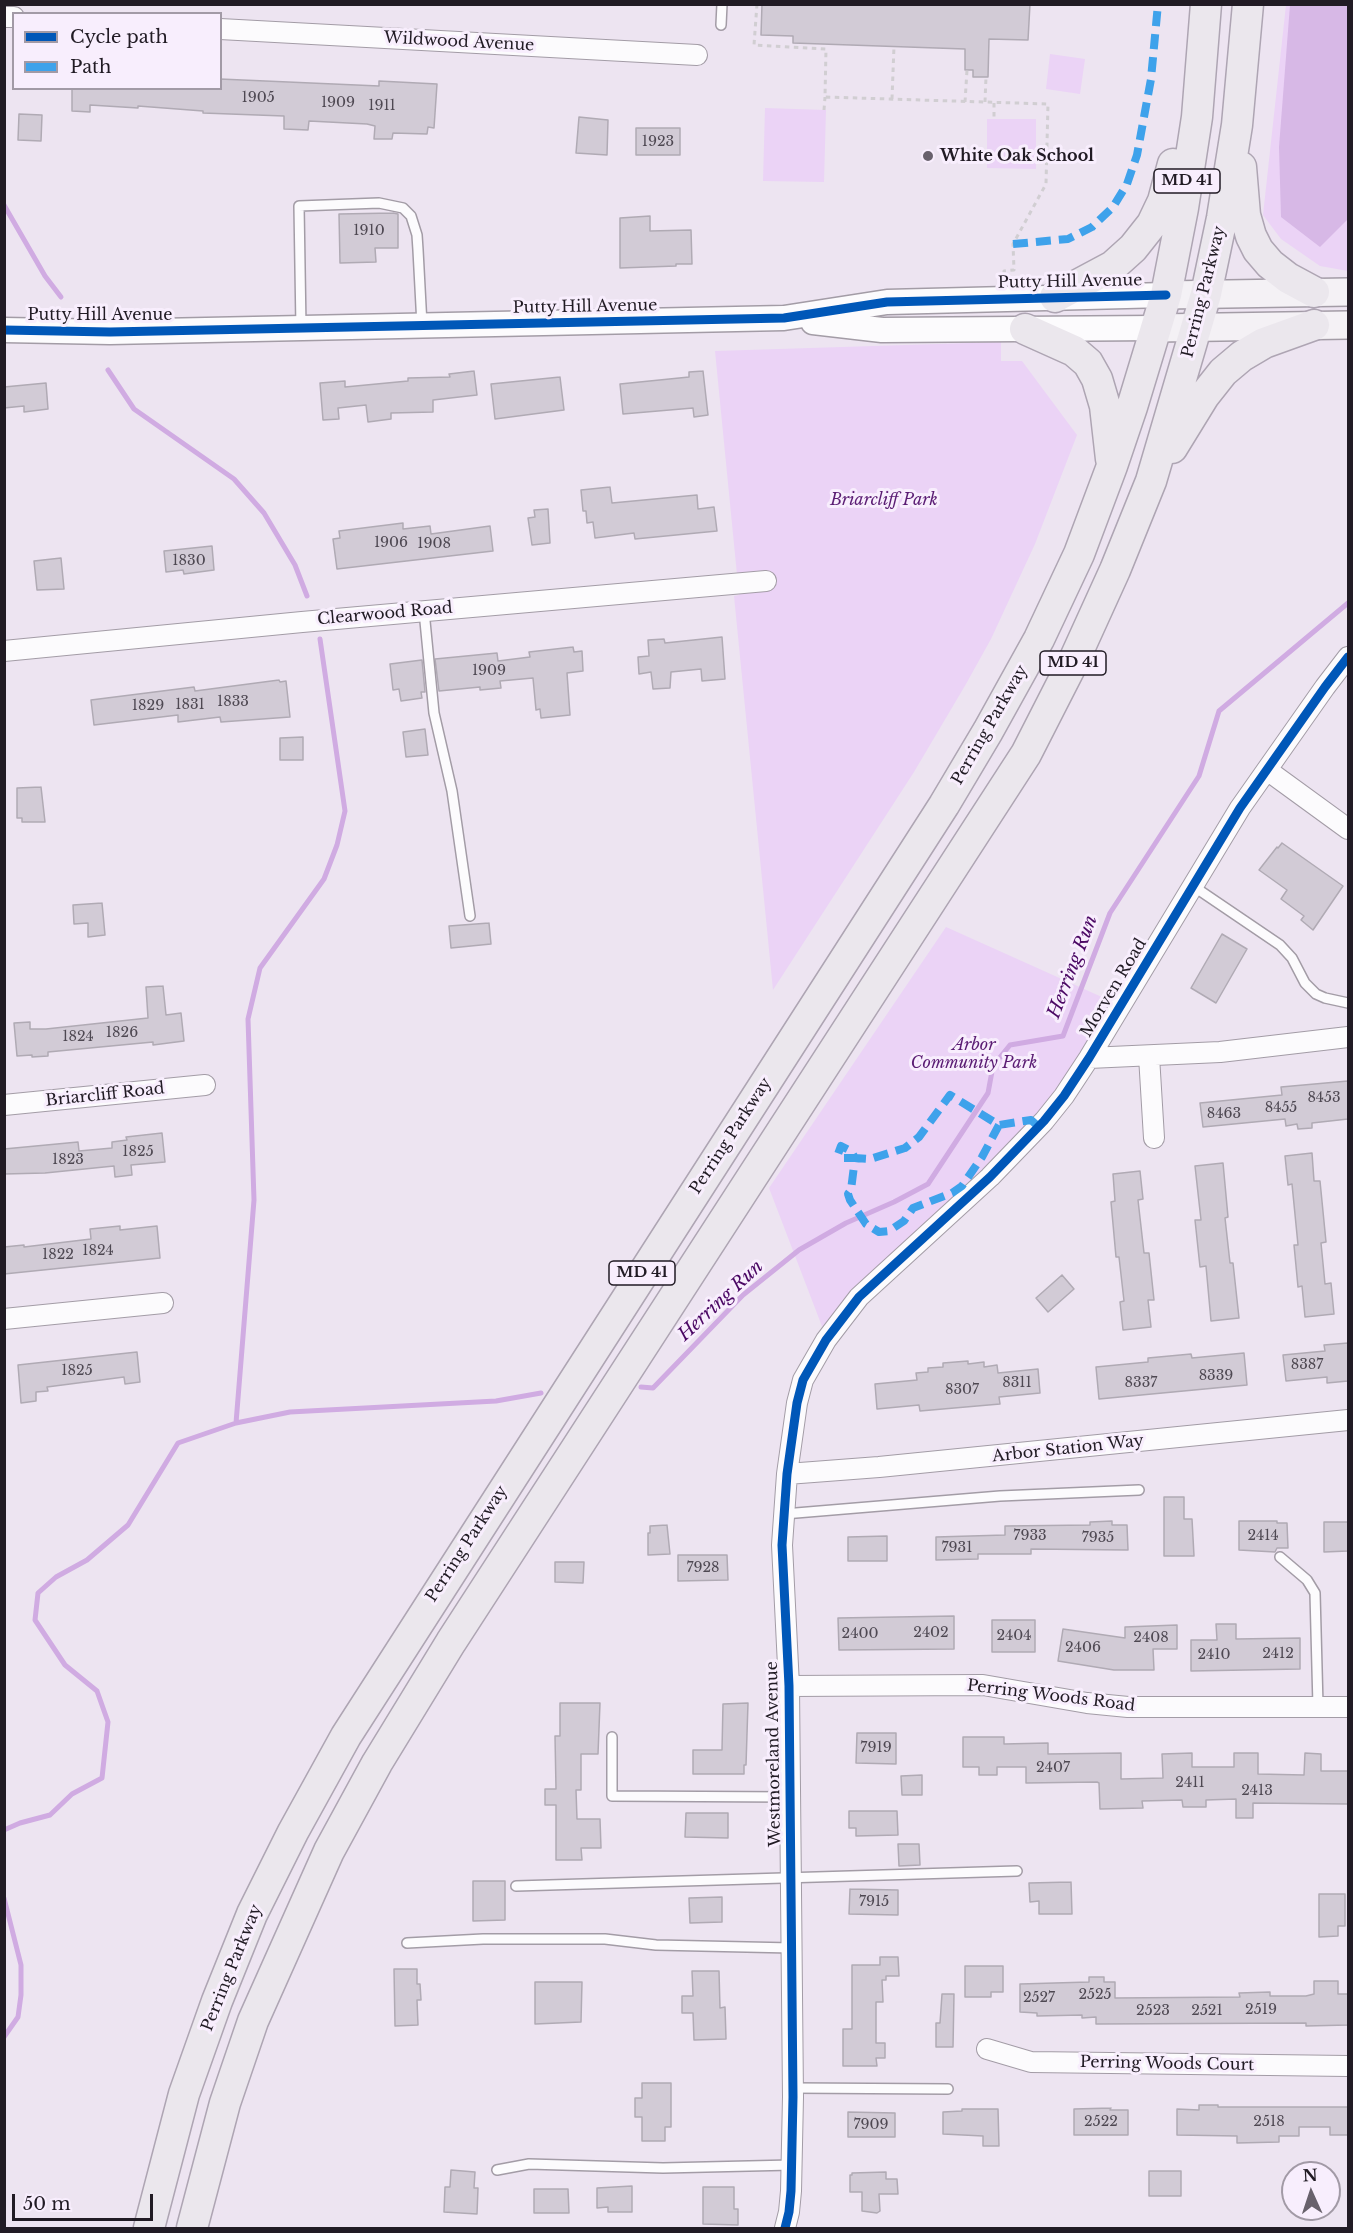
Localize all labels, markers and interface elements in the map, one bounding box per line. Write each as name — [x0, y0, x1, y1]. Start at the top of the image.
legend — [12, 12, 222, 90]
text: Cycle path — [70, 26, 168, 48]
street label: Wildwood Avenue — [383, 28, 535, 56]
text: Path — [70, 56, 111, 78]
house number: 1905 — [241, 90, 275, 106]
house number: 1909 — [321, 95, 355, 111]
house number: 1911 — [368, 98, 396, 114]
house number: 1923 — [642, 134, 674, 150]
place label: White Oak School — [940, 146, 1094, 166]
marker: White Oak School — [921, 149, 935, 163]
road number: MD 41 — [1154, 169, 1220, 193]
house number: 1910 — [353, 223, 385, 239]
street label: Perring Parkway — [1178, 224, 1230, 360]
street label: Putty Hill Avenue — [997, 271, 1143, 293]
street label: Putty Hill Avenue — [512, 296, 658, 318]
street label: Putty Hill Avenue — [28, 305, 172, 325]
park label: Briarcliff Park — [830, 490, 938, 510]
house number: 1906 — [374, 535, 408, 551]
house number: 1908 — [417, 536, 451, 552]
house number: 1830 — [172, 553, 206, 569]
street label: Clearwood Road — [316, 599, 454, 629]
road number: MD 41 — [1040, 651, 1106, 675]
street label: Perring Parkway — [948, 662, 1032, 788]
house number: 1909 — [472, 663, 506, 679]
house number: 1833 — [217, 694, 249, 710]
house number: 1831 — [175, 697, 205, 713]
house number: 1829 — [132, 698, 164, 714]
water label: Herring Run — [1044, 913, 1102, 1021]
street label: Morven Road — [1077, 935, 1151, 1041]
house number: 1826 — [106, 1025, 138, 1041]
house number: 1824 — [62, 1029, 94, 1045]
park label: Arbor Community Park — [911, 1035, 1037, 1073]
street label: Perring Parkway — [686, 1074, 776, 1198]
street label: Briarcliff Road — [44, 1079, 166, 1111]
house number: 8453 — [1307, 1090, 1341, 1106]
house number: 8455 — [1265, 1100, 1297, 1116]
house number: 8463 — [1207, 1106, 1241, 1122]
house number: 1825 — [122, 1144, 154, 1160]
house number: 1823 — [52, 1152, 84, 1168]
house number: 1824 — [82, 1243, 114, 1259]
house number: 1822 — [42, 1247, 74, 1263]
water label: Herring Run — [674, 1256, 768, 1346]
road number: MD 41 — [609, 1261, 675, 1285]
house number: 8387 — [1291, 1357, 1323, 1373]
house number: 1825 — [61, 1363, 93, 1379]
house number: 8339 — [1199, 1368, 1233, 1384]
house number: 8311 — [1002, 1375, 1032, 1391]
house number: 8337 — [1125, 1375, 1157, 1391]
house number: 8307 — [945, 1382, 979, 1398]
street label: Arbor Station Way — [991, 1432, 1145, 1466]
street label: Perring Parkway — [422, 1482, 512, 1606]
house number: 7933 — [1013, 1528, 1047, 1544]
house number: 2414 — [1247, 1528, 1279, 1544]
house number: 7935 — [1082, 1530, 1114, 1546]
house number: 7931 — [942, 1540, 972, 1556]
house number: 7928 — [686, 1560, 720, 1576]
house number: 2402 — [913, 1625, 949, 1641]
house number: 2400 — [842, 1626, 878, 1642]
house number: 2404 — [997, 1628, 1031, 1644]
house number: 2408 — [1133, 1630, 1169, 1646]
house number: 2406 — [1065, 1640, 1101, 1656]
house number: 2412 — [1262, 1646, 1294, 1662]
house number: 2410 — [1197, 1647, 1231, 1663]
street label: Westmoreland Avenue — [763, 1661, 785, 1847]
street label: Perring Woods Road — [966, 1676, 1136, 1716]
house number: 7919 — [860, 1740, 892, 1756]
house number: 2407 — [1036, 1760, 1070, 1776]
house number: 2411 — [1175, 1775, 1205, 1791]
house number: 2413 — [1241, 1783, 1273, 1799]
house number: 7915 — [859, 1894, 889, 1910]
street label: Perring Parkway — [198, 1902, 266, 2034]
house number: 2525 — [1078, 1987, 1112, 2003]
house number: 2527 — [1023, 1990, 1055, 2006]
house number: 2519 — [1245, 2002, 1277, 2018]
house number: 2523 — [1136, 2003, 1170, 2019]
house number: 2521 — [1191, 2003, 1223, 2019]
street label: Perring Woods Court — [1080, 2053, 1254, 2075]
house number: 2522 — [1084, 2114, 1118, 2130]
house number: 2518 — [1253, 2114, 1285, 2130]
house number: 7909 — [853, 2117, 889, 2133]
north arrow — [1281, 2161, 1341, 2221]
text: N — [1302, 2165, 1318, 2185]
scale bar — [15, 2182, 156, 2220]
text: 50 m — [23, 2193, 71, 2215]

